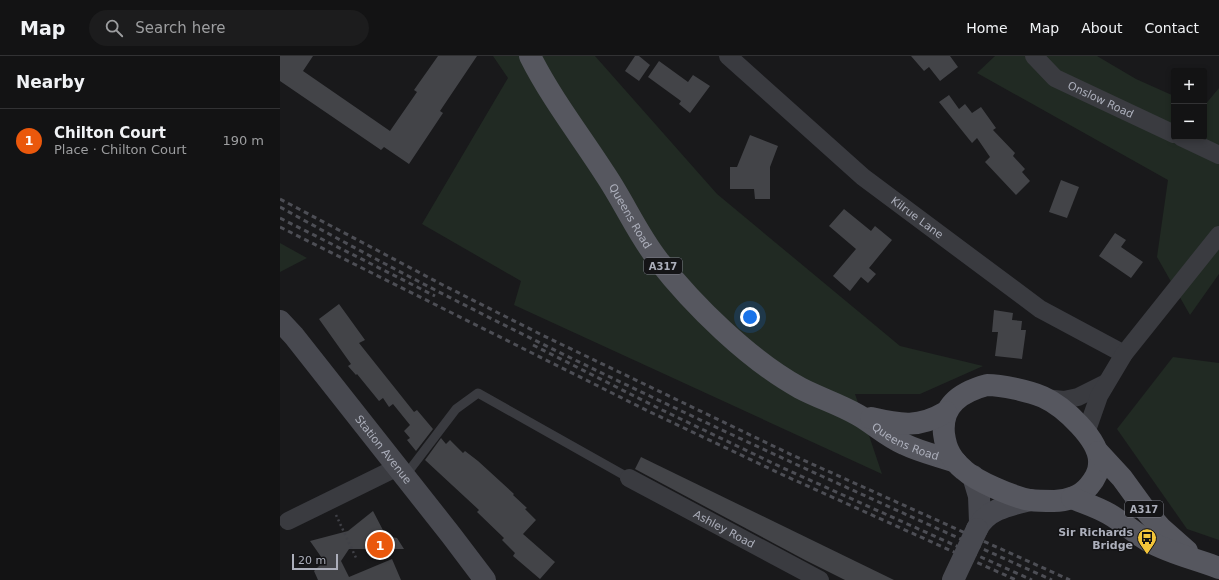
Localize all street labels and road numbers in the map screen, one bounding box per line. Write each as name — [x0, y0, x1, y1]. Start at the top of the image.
street label: Onslow Road — [1066, 79, 1136, 121]
street label: Queens Road — [606, 181, 654, 251]
street label: Kilrue Lane — [888, 194, 946, 242]
road number: A317 — [644, 258, 682, 274]
street label: Station Avenue — [352, 413, 414, 487]
street label: Queens Road — [869, 420, 940, 463]
road number: A317 — [1125, 501, 1163, 517]
street label: Ashley Road — [691, 508, 757, 551]

